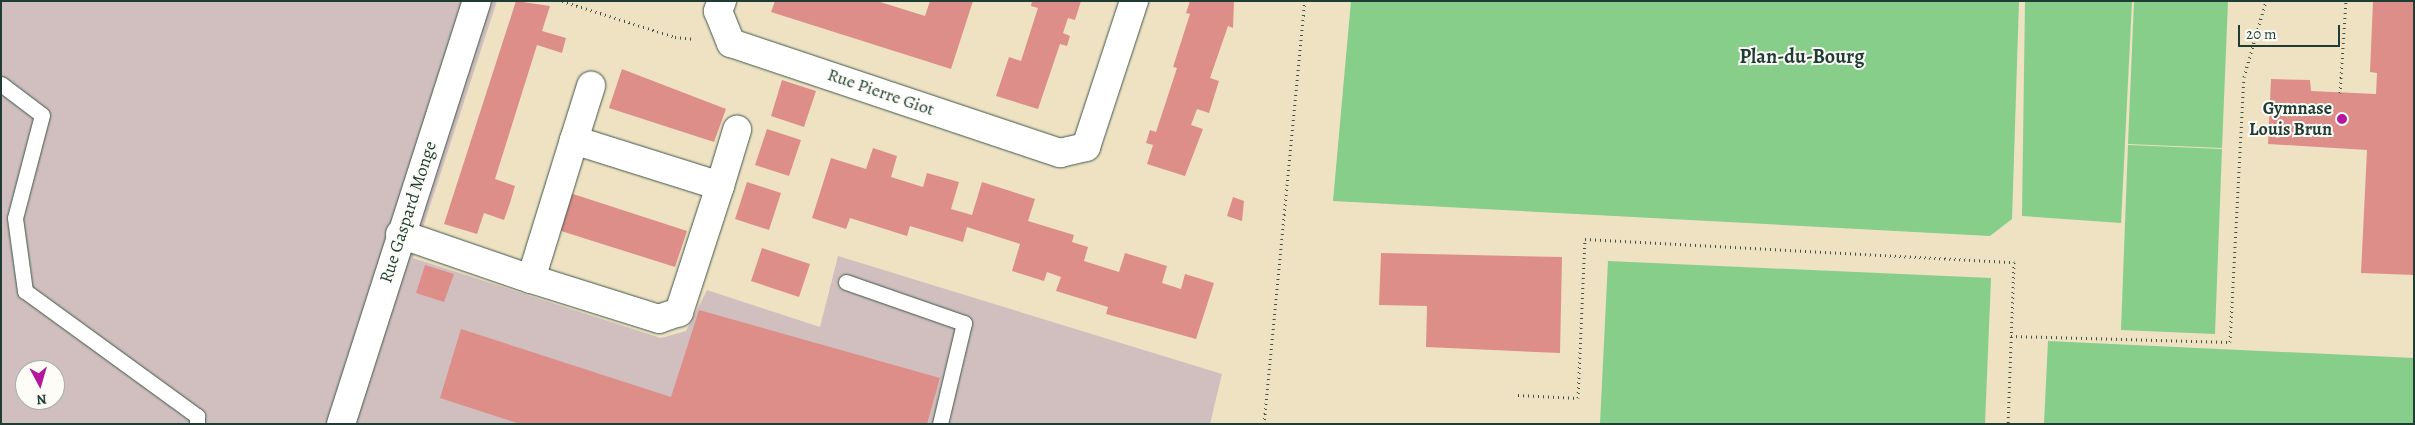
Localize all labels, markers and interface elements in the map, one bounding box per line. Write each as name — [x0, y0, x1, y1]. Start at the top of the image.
scale bar — [2240, 15, 2342, 47]
text: 20 m — [2246, 24, 2277, 44]
district label: Plan-du-Bourg — [1739, 44, 1865, 68]
street label: Rue Pierre Giot — [825, 64, 937, 120]
place label: Gymnase Louis Brun — [2249, 98, 2332, 140]
marker: Gymnase Louis Brun — [2336, 113, 2348, 125]
street label: Rue Gaspard Monge — [375, 138, 441, 286]
north arrow — [15, 360, 65, 410]
text: N — [35, 389, 48, 409]

